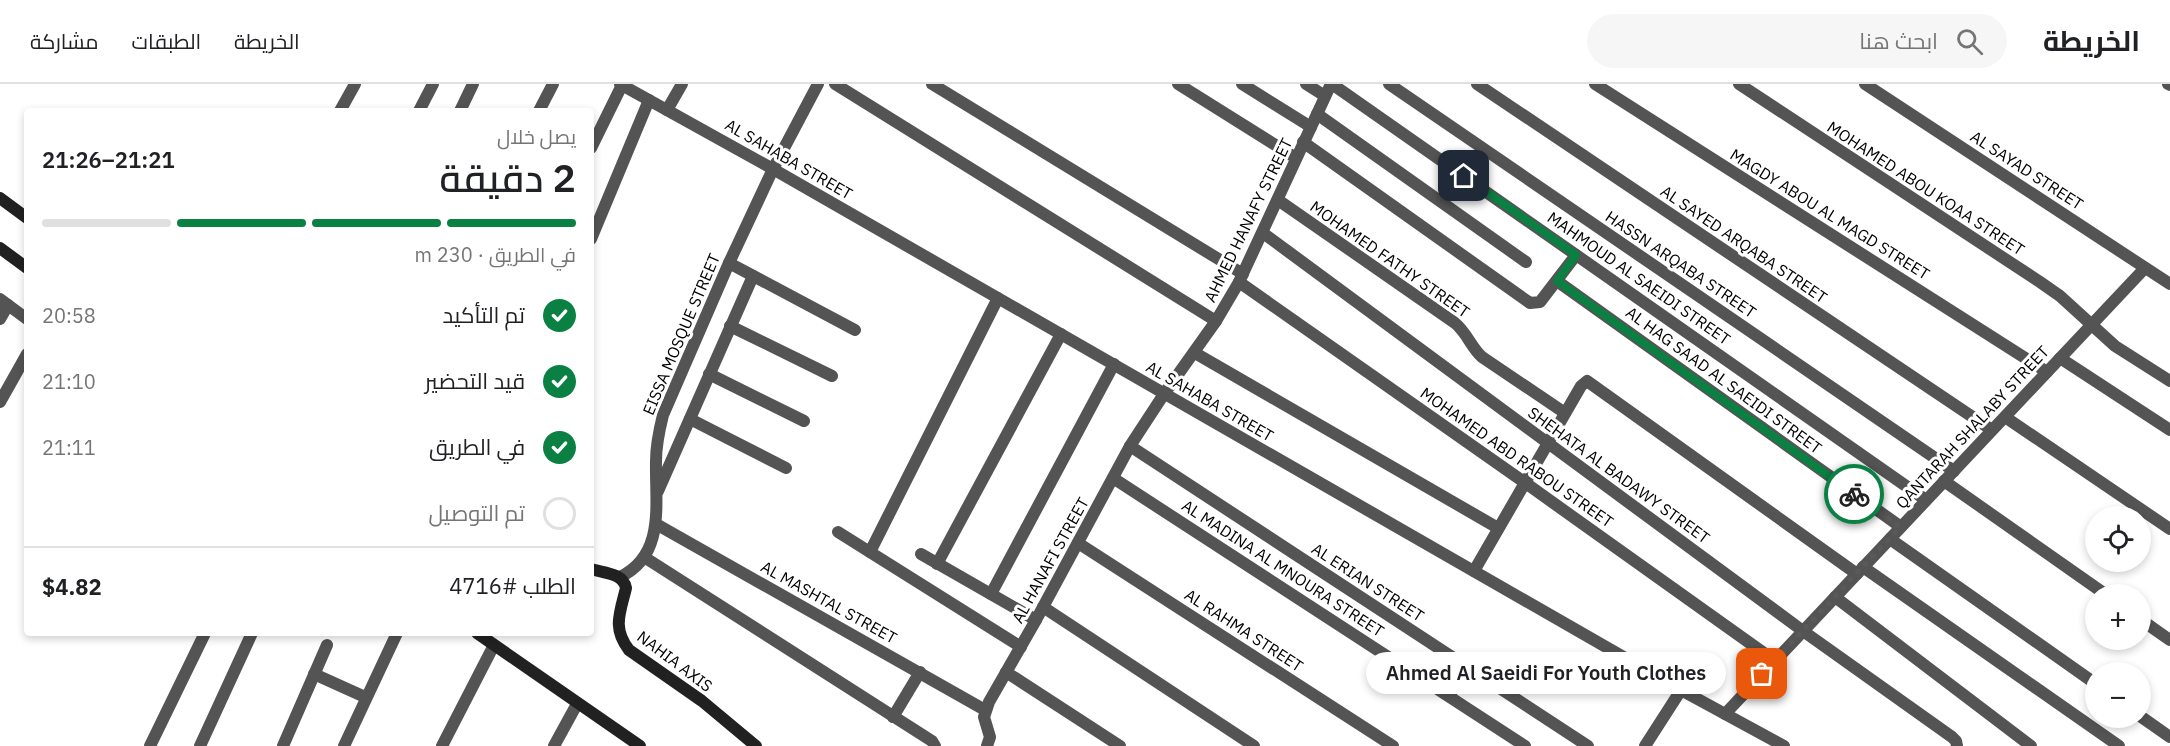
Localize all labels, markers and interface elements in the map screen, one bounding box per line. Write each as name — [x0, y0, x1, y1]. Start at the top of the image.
search box — [1587, 14, 2007, 68]
text: الخريطة — [2043, 22, 2140, 59]
icon: search — [1953, 25, 1986, 58]
text: ابحث هنا — [1859, 26, 1938, 55]
text: مشاركة — [30, 27, 99, 55]
text: الطبقات — [132, 27, 201, 55]
text: الخريطة — [234, 27, 300, 55]
street label: AL SAHABA STREET — [722, 114, 856, 204]
street label: MOHAMED ABOU KOAA STREET — [1824, 117, 2028, 259]
text: يصل خلال — [497, 123, 576, 150]
street label: AL SAYAD STREET — [1967, 126, 2087, 214]
street label: AHMED HANAFY STREET — [1200, 135, 1296, 305]
street label: MAGDY ABOU AL MAGD STREET — [1727, 144, 1933, 284]
text: 21:21–21:26 — [42, 145, 175, 174]
pin — [1438, 150, 1489, 201]
text: 2 دقيقة — [440, 152, 576, 203]
icon: home — [1447, 159, 1480, 192]
street label: AL SAYED ARQABA STREET — [1657, 181, 1831, 307]
street label: MOHAMED FATHY STREET — [1306, 196, 1474, 322]
street label: HASSN ARQABA STREET — [1602, 206, 1760, 322]
street label: MAHMOUD AL SAEIDI STREET — [1544, 207, 1734, 349]
text: في الطريق · 230 m — [415, 241, 576, 268]
street label: EISSA MOSQUE STREET — [638, 250, 724, 418]
icon: check — [543, 299, 576, 332]
text: تم التأكيد — [443, 300, 525, 329]
text: 20:58 — [42, 302, 96, 329]
street label: AL HAG SAAD AL SAEIDI STREET — [1622, 302, 1826, 458]
street label: QANTARAH SHALABY STREET — [1891, 341, 2053, 513]
street label: AL SAHABA STREET — [1143, 356, 1277, 446]
icon: check — [543, 365, 576, 398]
text: قيد التحضير — [425, 366, 525, 395]
text: 21:10 — [42, 368, 96, 395]
street label: MOHAMED ABD RABOU STREET — [1417, 383, 1617, 531]
street label: SHEHATA AL BADAWY STREET — [1524, 402, 1714, 548]
icon: check — [543, 431, 576, 464]
text: في الطريق — [429, 432, 525, 461]
text: 21:11 — [42, 434, 96, 461]
courier — [1824, 464, 1884, 524]
icon: bike — [1838, 478, 1871, 511]
street label: AL HANAFI STREET — [1007, 494, 1093, 626]
street label: AL MADINA AL MNOURA STREET — [1178, 495, 1388, 641]
text: تم التوصيل — [428, 498, 525, 527]
map controls — [2085, 506, 2151, 728]
button: locate — [2085, 506, 2151, 572]
street label: AL ERIAN STREET — [1308, 538, 1428, 626]
street label: AL MASHTAL STREET — [758, 556, 900, 648]
text: الطلب #4716 — [449, 571, 576, 600]
text: $4.82 — [42, 572, 102, 601]
street label: AL RAHMA STREET — [1181, 584, 1307, 676]
button: + — [2085, 584, 2151, 650]
street label: NAHIA AXIS — [633, 626, 717, 696]
pin — [1736, 648, 1787, 699]
callout: Ahmed Al Saeidi For Youth Clothes — [1366, 653, 1726, 695]
icon: bag — [1745, 657, 1778, 690]
text: Ahmed Al Saeidi For Youth Clothes — [1386, 659, 1706, 686]
button: − — [2085, 662, 2151, 728]

